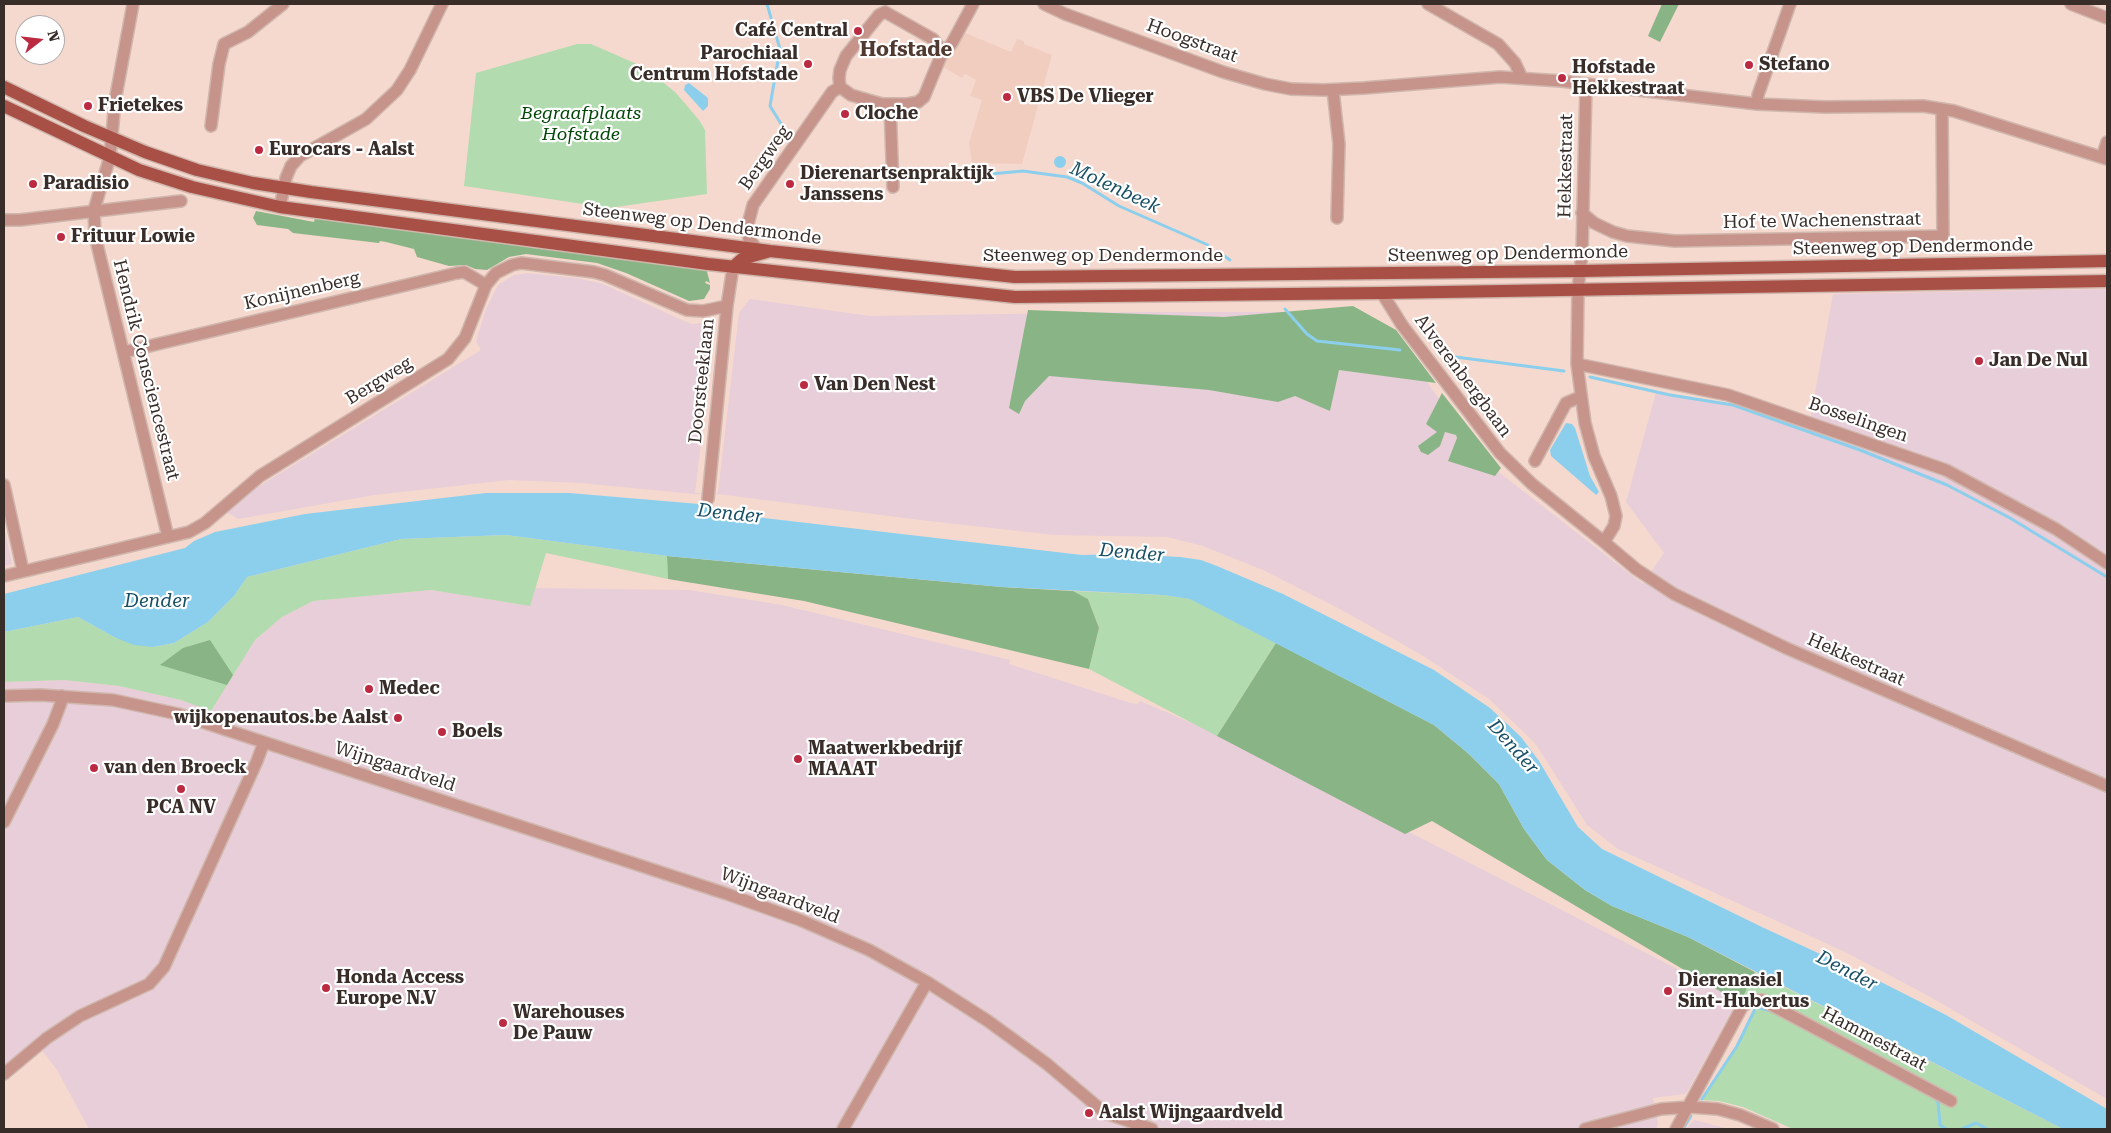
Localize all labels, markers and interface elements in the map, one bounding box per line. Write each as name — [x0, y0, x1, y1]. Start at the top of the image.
north arrow — [15, 15, 65, 65]
street label: Hoogstraat — [1144, 15, 1240, 67]
place label: Café Central — [735, 20, 848, 42]
marker: Café Central — [852, 25, 864, 37]
text: N — [44, 29, 63, 44]
district label: Hofstade — [860, 38, 952, 62]
place label: Parochiaal Centrum Hofstade — [630, 43, 798, 86]
place label: Stefano — [1759, 54, 1830, 76]
place label: Hofstade Hekkestraat — [1572, 57, 1684, 100]
marker: Parochiaal Centrum Hofstade — [802, 58, 814, 70]
marker: Stefano — [1743, 59, 1755, 71]
marker: Hofstade Hekkestraat — [1556, 72, 1568, 84]
place label: VBS De Vlieger — [1017, 86, 1154, 108]
marker: VBS De Vlieger — [1001, 91, 1013, 103]
place label: Frietekes — [98, 95, 183, 117]
marker: Frietekes — [82, 100, 94, 112]
park label: Begraafplaats Hofstade — [521, 103, 641, 146]
place label: Cloche — [855, 103, 918, 125]
marker: Cloche — [839, 108, 851, 120]
street label: Hekkestraat — [1554, 114, 1578, 218]
street label: Bergweg — [735, 121, 795, 195]
place label: Eurocars - Aalst — [269, 139, 414, 161]
marker: Eurocars - Aalst — [253, 144, 265, 156]
water label: Molenbeek — [1066, 157, 1164, 219]
place label: Dierenartsenpraktijk Janssens — [800, 163, 994, 205]
place label: Paradisio — [43, 173, 129, 195]
marker: Paradisio — [27, 178, 39, 190]
marker: Dierenartsenpraktijk Janssens — [784, 178, 796, 190]
street label: Steenweg op Dendermonde — [581, 199, 823, 249]
street label: Hof te Wachenenstraat — [1723, 208, 1921, 234]
place label: Frituur Lowie — [71, 226, 195, 248]
marker: Frituur Lowie — [55, 231, 67, 243]
street label: Steenweg op Dendermonde — [1793, 234, 2033, 260]
street label: Steenweg op Dendermonde — [1388, 241, 1628, 267]
street label: Steenweg op Dendermonde — [983, 245, 1223, 267]
street label: Hendrik Consciencestraat — [108, 257, 184, 483]
street label: Konijnenberg — [242, 267, 362, 315]
street label: Alverenbergbaan — [1410, 310, 1516, 442]
street label: Doorsteeklaan — [685, 317, 719, 445]
place label: Jan De Nul — [1989, 350, 2088, 372]
street label: Bergweg — [342, 352, 416, 410]
marker: Jan De Nul — [1973, 355, 1985, 367]
place label: Van Den Nest — [814, 374, 935, 396]
marker: Van Den Nest — [798, 379, 810, 391]
street label: Bosselingen — [1805, 393, 1911, 447]
water label: Dender — [696, 499, 764, 529]
water label: Dender — [1098, 539, 1166, 567]
water label: Dender — [124, 590, 190, 612]
street label: Hekkestraat — [1804, 629, 1908, 691]
place label: Medec — [379, 678, 440, 700]
marker: Medec — [363, 683, 375, 695]
place label: wijkopenautos.be Aalst — [174, 707, 388, 729]
marker: wijkopenautos.be Aalst — [392, 712, 404, 724]
water label: Dender — [1483, 715, 1543, 779]
place label: Boels — [452, 721, 503, 743]
marker: Boels — [436, 726, 448, 738]
street label: Wijngaardveld — [332, 737, 458, 797]
place label: Maatwerkbedrijf MAAAT — [808, 738, 962, 781]
marker: Maatwerkbedrijf MAAAT — [792, 753, 804, 765]
place label: van den Broeck — [104, 757, 247, 779]
marker: van den Broeck — [88, 762, 100, 774]
marker: PCA NV — [175, 783, 187, 795]
place label: PCA NV — [146, 797, 216, 819]
street label: Wijngaardveld — [717, 863, 843, 929]
water label: Dender — [1813, 946, 1881, 996]
place label: Honda Access Europe N.V — [336, 967, 464, 1010]
place label: Dierenasiel Sint-Hubertus — [1678, 970, 1809, 1012]
marker: Honda Access Europe N.V — [320, 982, 332, 994]
marker: Dierenasiel Sint-Hubertus — [1662, 985, 1674, 997]
place label: Warehouses De Pauw — [513, 1002, 624, 1044]
street label: Hammestraat — [1818, 1002, 1930, 1076]
marker: Warehouses De Pauw — [497, 1017, 509, 1029]
place label: Aalst Wijngaardveld — [1099, 1102, 1283, 1124]
marker: Aalst Wijngaardveld — [1083, 1107, 1095, 1119]

